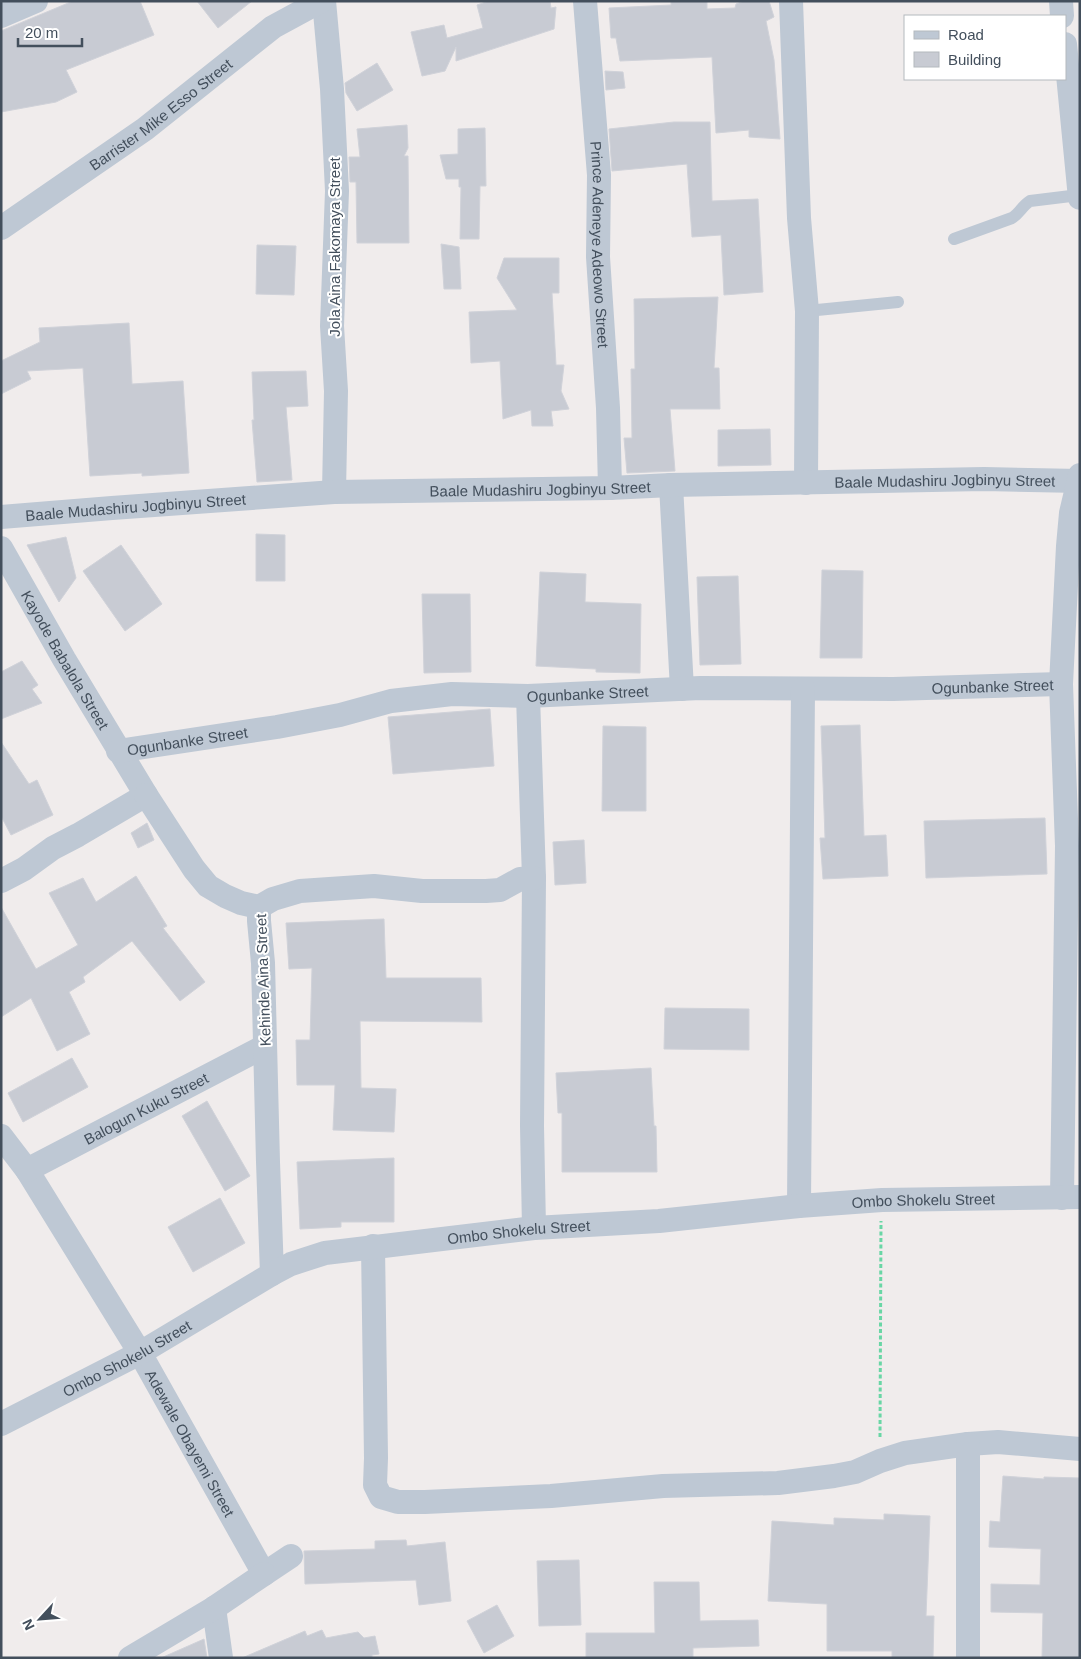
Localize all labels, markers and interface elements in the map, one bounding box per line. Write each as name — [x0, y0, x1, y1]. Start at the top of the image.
scale bar — [18, 15, 81, 47]
legend — [904, 15, 1066, 80]
text: 20 m — [25, 24, 58, 41]
text: Road — [948, 26, 984, 43]
text: Building — [948, 51, 1001, 68]
street label: Barrister Mike Esso Street — [86, 54, 236, 173]
street label: Prince Adeneye Adeowo Street — [588, 140, 613, 349]
street label: Jola Aina Fakomaya Street — [326, 157, 343, 337]
street label: Baale Mudashiru Jogbinyu Street — [834, 470, 1056, 490]
street label: Baale Mudashiru Jogbinyu Street — [429, 477, 652, 499]
street label: Baale Mudashiru Jogbinyu Street — [25, 490, 247, 523]
street label: Kayode Babalola Street — [18, 587, 113, 733]
street label: Ogunbanke Street — [931, 676, 1054, 696]
street label: Ogunbanke Street — [526, 682, 650, 705]
street label: Ogunbanke Street — [126, 723, 250, 758]
street label: Kehinde Aina Street — [252, 913, 274, 1047]
street label: Balogun Kuku Street — [81, 1068, 212, 1147]
street label: Ombo Shokelu Street — [851, 1190, 996, 1211]
street label: Ombo Shokelu Street — [446, 1216, 591, 1247]
street label: Ombo Shokelu Street — [60, 1316, 195, 1400]
street label: Adewale Obayemi Street — [142, 1366, 239, 1520]
north arrow — [15, 1594, 65, 1644]
text: N — [19, 1617, 38, 1633]

